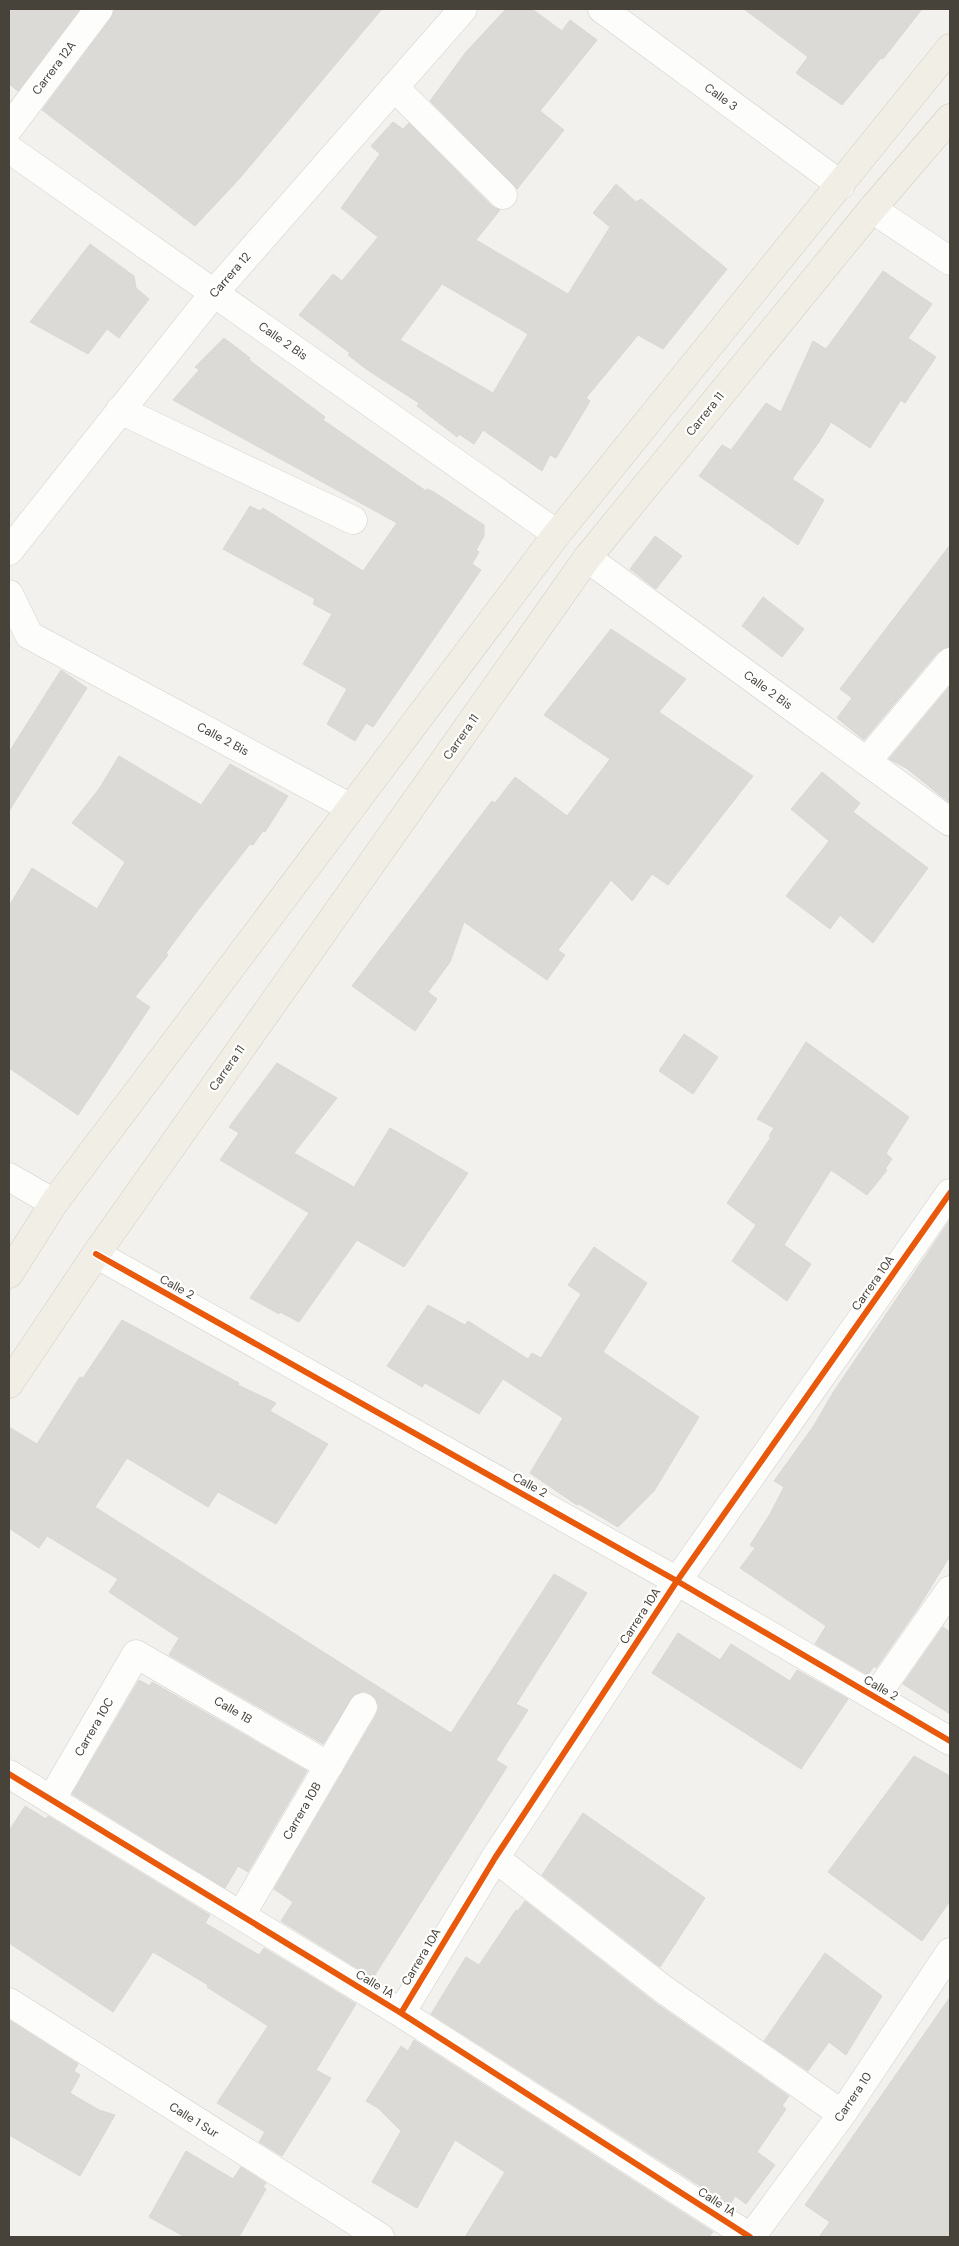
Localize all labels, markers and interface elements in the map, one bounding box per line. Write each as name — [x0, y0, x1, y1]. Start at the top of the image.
street label: Carrera 12A — [29, 38, 79, 98]
street label: Calle 3 — [701, 79, 741, 115]
street label: Carrera 12 — [206, 249, 254, 301]
street label: Calle 2 Bis — [255, 318, 311, 364]
street label: Carrera 11 — [682, 389, 728, 439]
street label: Calle 2 Bis — [740, 667, 796, 713]
street label: Carrera 11 — [439, 711, 483, 763]
street label: Calle 2 Bis — [194, 719, 252, 759]
street label: Carrera 11 — [205, 1042, 249, 1094]
street label: Carrera 10A — [848, 1252, 898, 1314]
street label: Calle 2 — [157, 1271, 197, 1303]
street label: Calle 2 — [510, 1469, 550, 1501]
street label: Carrera 10A — [616, 1585, 664, 1647]
street label: Calle 2 — [861, 1672, 901, 1704]
street label: Calle 1B — [211, 1693, 255, 1727]
street label: Carrera 10C — [71, 1694, 117, 1759]
street label: Carrera 10B — [279, 1779, 325, 1843]
street label: Carrera 10A — [398, 1925, 444, 1989]
street label: Calle 1A — [353, 1966, 397, 2002]
street label: Carrera 10 — [831, 2069, 875, 2125]
street label: Calle 1 Sur — [166, 2098, 222, 2142]
street label: Calle 1A — [695, 2184, 739, 2220]

